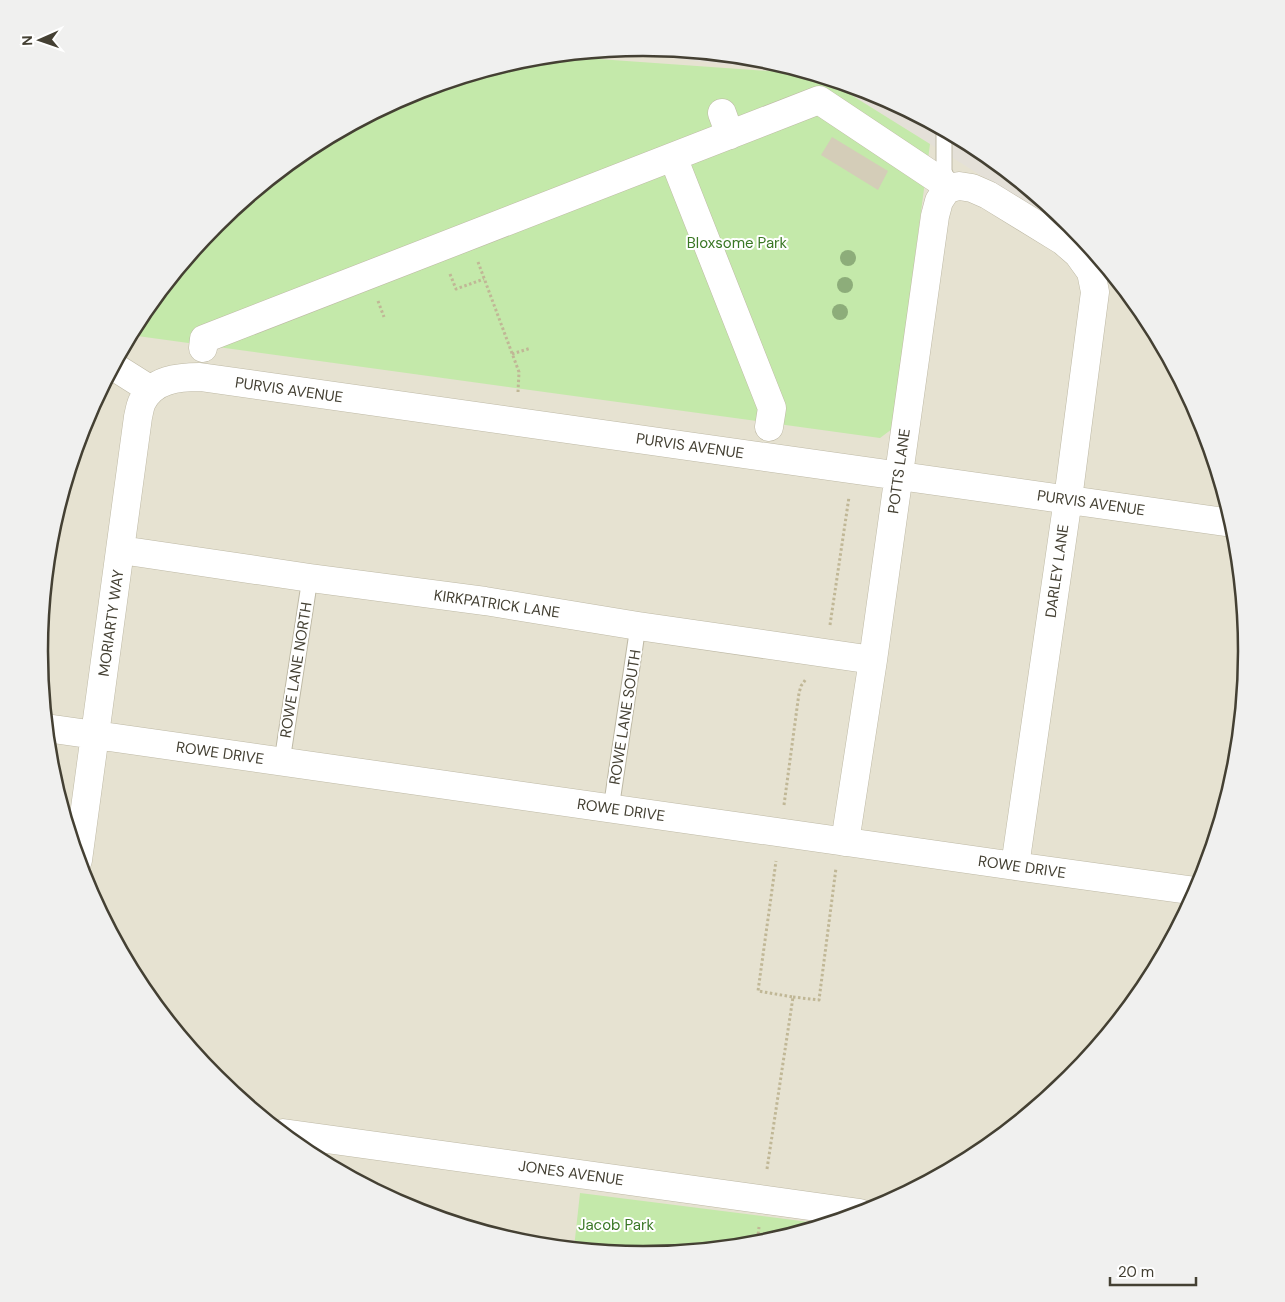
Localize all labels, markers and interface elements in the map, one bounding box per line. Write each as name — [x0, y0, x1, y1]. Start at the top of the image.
north arrow — [15, 15, 65, 65]
text: N — [18, 35, 36, 46]
park label: Bloxsome Park — [687, 233, 788, 253]
street label: PURVIS AVENUE — [234, 373, 344, 407]
street label: POTTS LANE — [883, 427, 915, 515]
street label: PURVIS AVENUE — [635, 429, 745, 463]
street label: PURVIS AVENUE — [1036, 486, 1146, 520]
street label: DARLEY LANE — [1041, 523, 1073, 619]
street label: MORIARTY WAY — [94, 568, 128, 678]
street label: KIRKPATRICK LANE — [433, 585, 561, 623]
street label: ROWE LANE NORTH — [275, 601, 317, 739]
street label: ROWE LANE SOUTH — [604, 648, 646, 786]
street label: ROWE DRIVE — [175, 737, 265, 769]
street label: ROWE DRIVE — [576, 794, 666, 826]
street label: ROWE DRIVE — [977, 851, 1067, 883]
street label: JONES AVENUE — [517, 1156, 625, 1190]
park label: Jacob Park — [578, 1215, 655, 1235]
scale bar — [1110, 1254, 1196, 1286]
text: 20 m — [1118, 1262, 1154, 1282]

